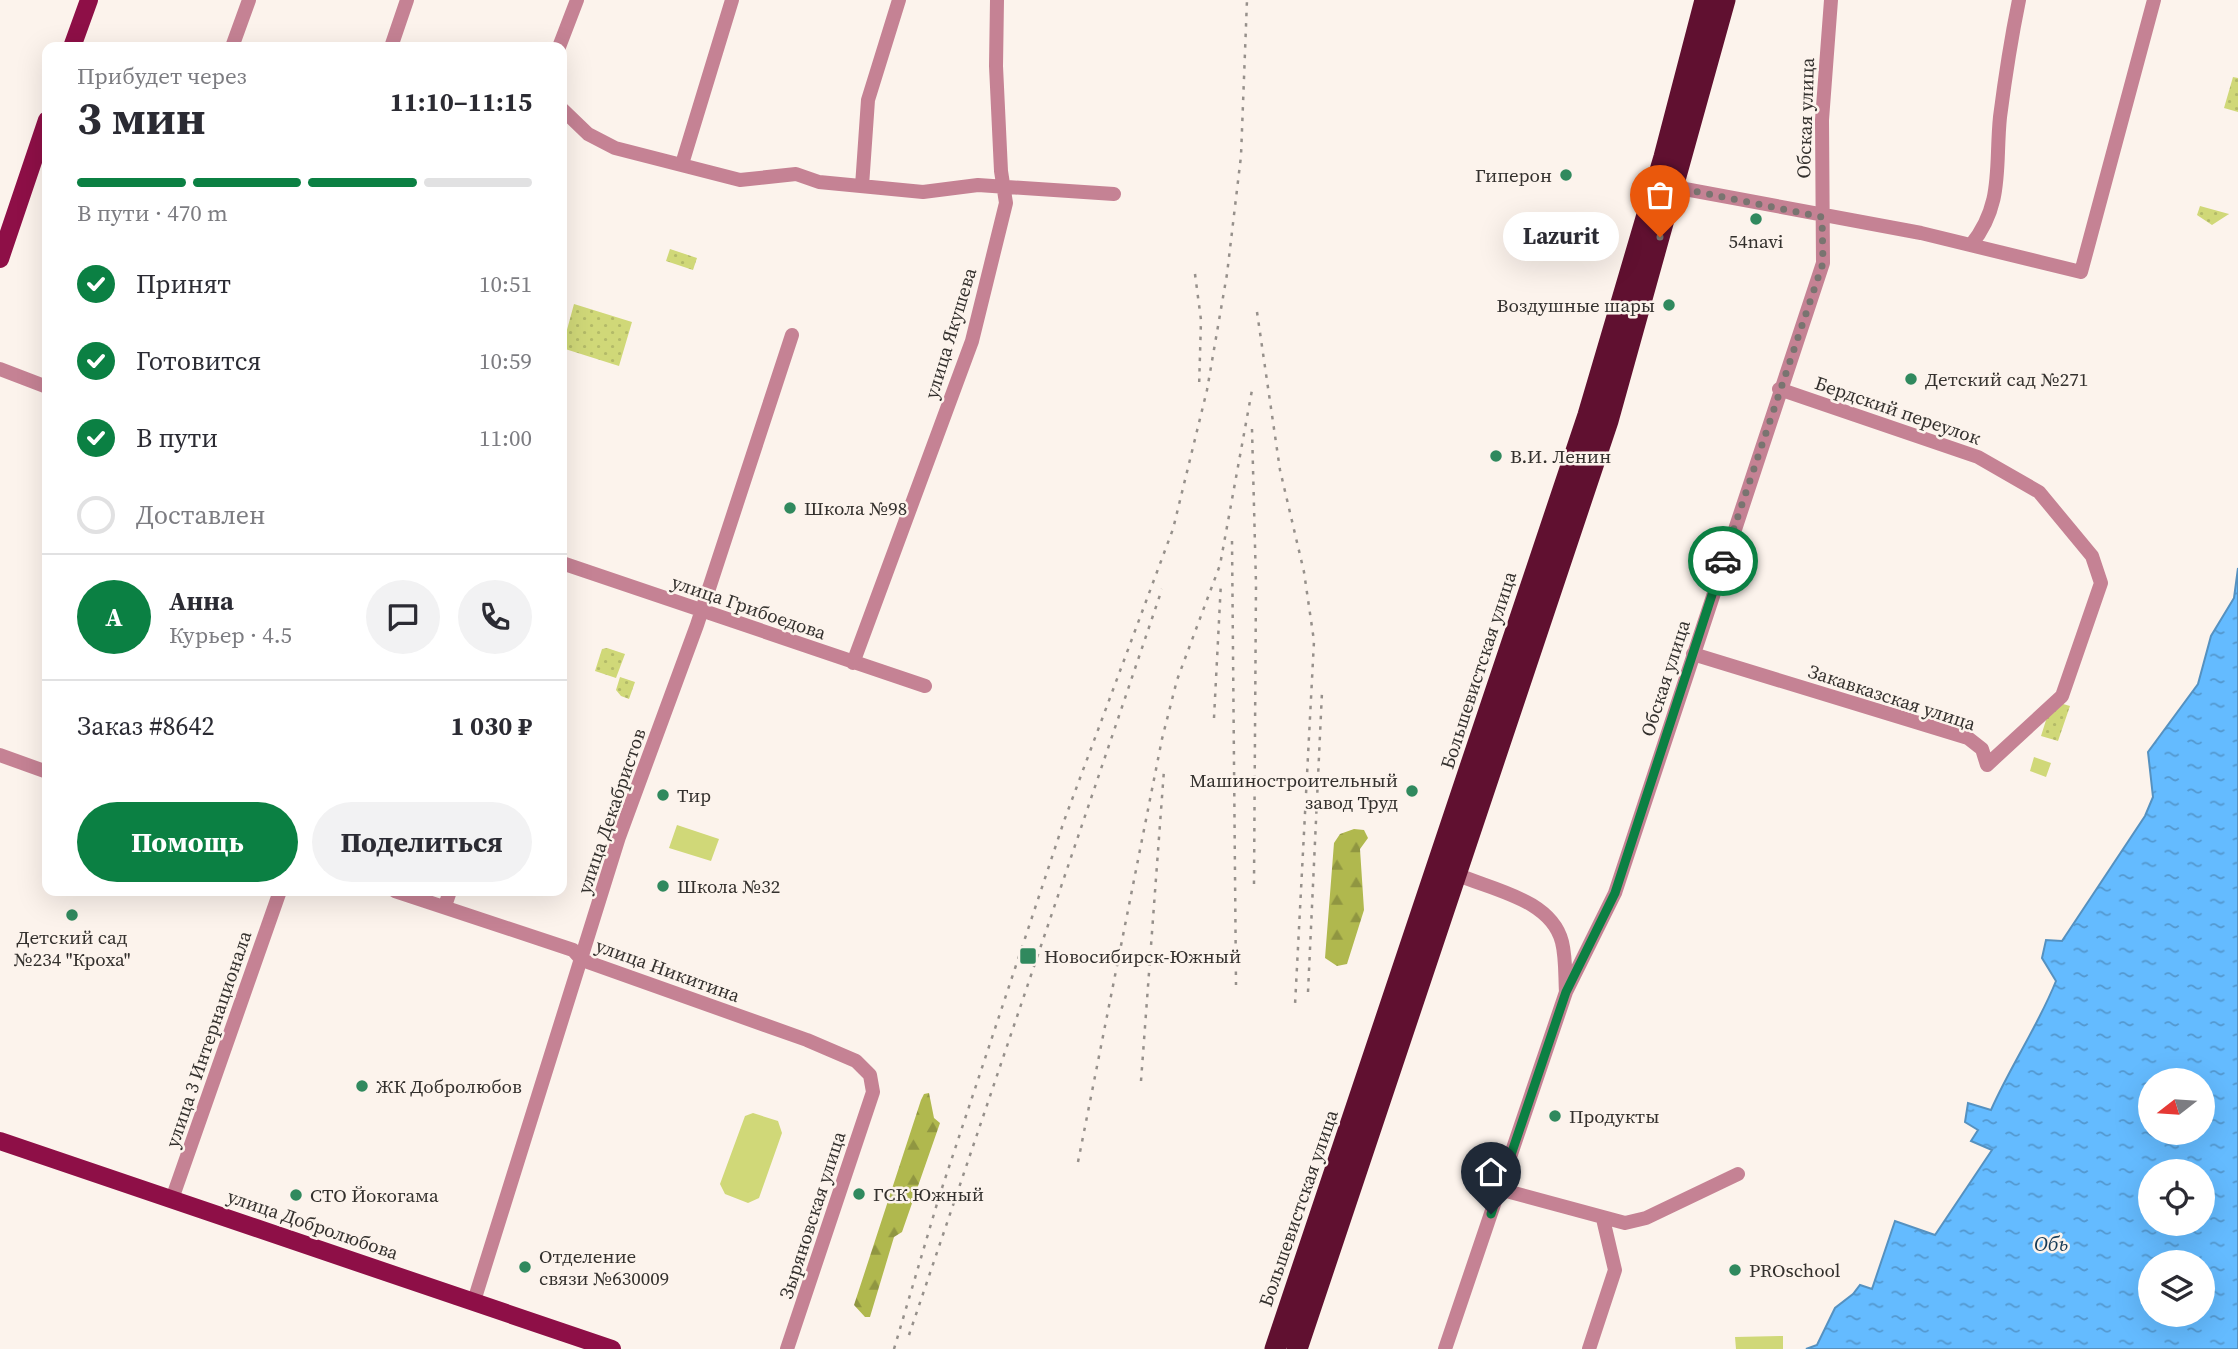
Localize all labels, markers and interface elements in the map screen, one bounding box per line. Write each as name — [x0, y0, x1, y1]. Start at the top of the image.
street label: Обская улица — [1790, 57, 1820, 179]
text: Прибудет через — [77, 60, 247, 92]
text: 11:10–11:15 — [390, 84, 532, 120]
text: 3 мин — [77, 86, 206, 149]
place label: Гиперон — [1475, 162, 1552, 188]
pin — [1630, 165, 1690, 237]
marker: Гиперон — [1558, 167, 1574, 183]
icon: bag — [1641, 176, 1679, 214]
text: В пути · 470 m — [77, 197, 228, 229]
marker: 54navi — [1748, 211, 1764, 227]
callout: Lazurit — [1502, 212, 1618, 262]
text: Lazurit — [1523, 220, 1599, 252]
place label: 54navi — [1728, 228, 1784, 254]
street label: улица Якушева — [918, 264, 982, 402]
icon: check — [77, 265, 115, 303]
text: Принят — [136, 266, 231, 302]
text: 10:51 — [479, 268, 532, 300]
place label: Воздушные шары — [1497, 292, 1655, 318]
marker: Воздушные шары — [1661, 297, 1677, 313]
icon: check — [77, 342, 115, 380]
text: Готовится — [136, 343, 261, 379]
text: 10:59 — [479, 345, 532, 377]
place label: Детский сад №271 — [1925, 366, 2088, 392]
street label: Бердский переулок — [1812, 369, 1985, 451]
marker: Детский сад №271 — [1903, 371, 1919, 387]
icon: check — [77, 419, 115, 457]
text: В пути — [136, 420, 218, 456]
text: 11:00 — [479, 422, 532, 454]
place label: В.И. Ленин — [1510, 443, 1611, 469]
marker: В.И. Ленин — [1488, 448, 1504, 464]
place label: Школа №98 — [804, 495, 907, 521]
text: Доставлен — [136, 497, 265, 533]
marker: Школа №98 — [782, 500, 798, 516]
courier — [1688, 526, 1758, 596]
icon: car — [1704, 542, 1742, 580]
street label: Большевистская улица — [1434, 567, 1522, 772]
street label: улица Грибоедова — [668, 568, 830, 646]
button: chat — [366, 580, 440, 654]
button: phone — [458, 580, 532, 654]
text: Анна — [169, 583, 234, 619]
text: А — [105, 599, 123, 635]
street label: Обская улица — [1634, 616, 1696, 740]
text: Курьер · 4.5 — [169, 619, 292, 651]
street label: Закавказская улица — [1805, 658, 1980, 736]
text: Заказ #8642 — [77, 708, 215, 744]
text: 1 030 ₽ — [450, 708, 532, 744]
street label: улица Декабристов — [570, 725, 652, 897]
place label: Машиностроительный завод Труд — [1190, 767, 1398, 815]
place label: Тир — [677, 782, 711, 808]
marker: Машиностроительный завод Труд — [1404, 783, 1420, 799]
marker: Тир — [655, 787, 671, 803]
button: Помощь — [77, 802, 298, 882]
button: Поделиться — [312, 802, 532, 882]
place label: Школа №32 — [677, 873, 780, 899]
marker: Школа №32 — [655, 878, 671, 894]
marker: Детский сад №234 "Кроха" — [64, 907, 80, 923]
place label: Детский сад №234 "Кроха" — [14, 924, 130, 972]
street label: улица 3 Интернационала — [159, 927, 257, 1151]
street label: улица Никитина — [592, 932, 744, 1008]
place label: Новосибирск-Южный — [1044, 943, 1241, 969]
marker: Новосибирск-Южный — [1018, 946, 1038, 966]
north arrow — [2138, 1068, 2216, 1144]
map controls — [2138, 1068, 2215, 1327]
place label: ЖК Добролюбов — [376, 1073, 522, 1099]
marker: ЖК Добролюбов — [354, 1078, 370, 1094]
place label: Продукты — [1569, 1103, 1659, 1129]
street label: Большевистская улица — [1252, 1106, 1344, 1310]
marker: Продукты — [1547, 1108, 1563, 1124]
street label: Зыряновская улица — [773, 1127, 851, 1302]
pin — [1461, 1142, 1521, 1214]
icon: home — [1472, 1153, 1510, 1191]
button: locate — [2138, 1159, 2215, 1236]
place label: ГСК Южный — [873, 1181, 984, 1207]
place label: СТО Йокогама — [310, 1182, 439, 1208]
street label: улица Добролюбова — [224, 1183, 402, 1266]
marker: ГСК Южный — [851, 1186, 867, 1202]
marker: СТО Йокогама — [288, 1187, 304, 1203]
water label: Обь — [2034, 1229, 2068, 1258]
place label: Отделение связи №630009 — [539, 1243, 669, 1291]
button: layers — [2138, 1250, 2215, 1327]
place label: PROschool — [1749, 1257, 1841, 1283]
marker: Отделение связи №630009 — [517, 1259, 533, 1275]
marker: PROschool — [1727, 1262, 1743, 1278]

